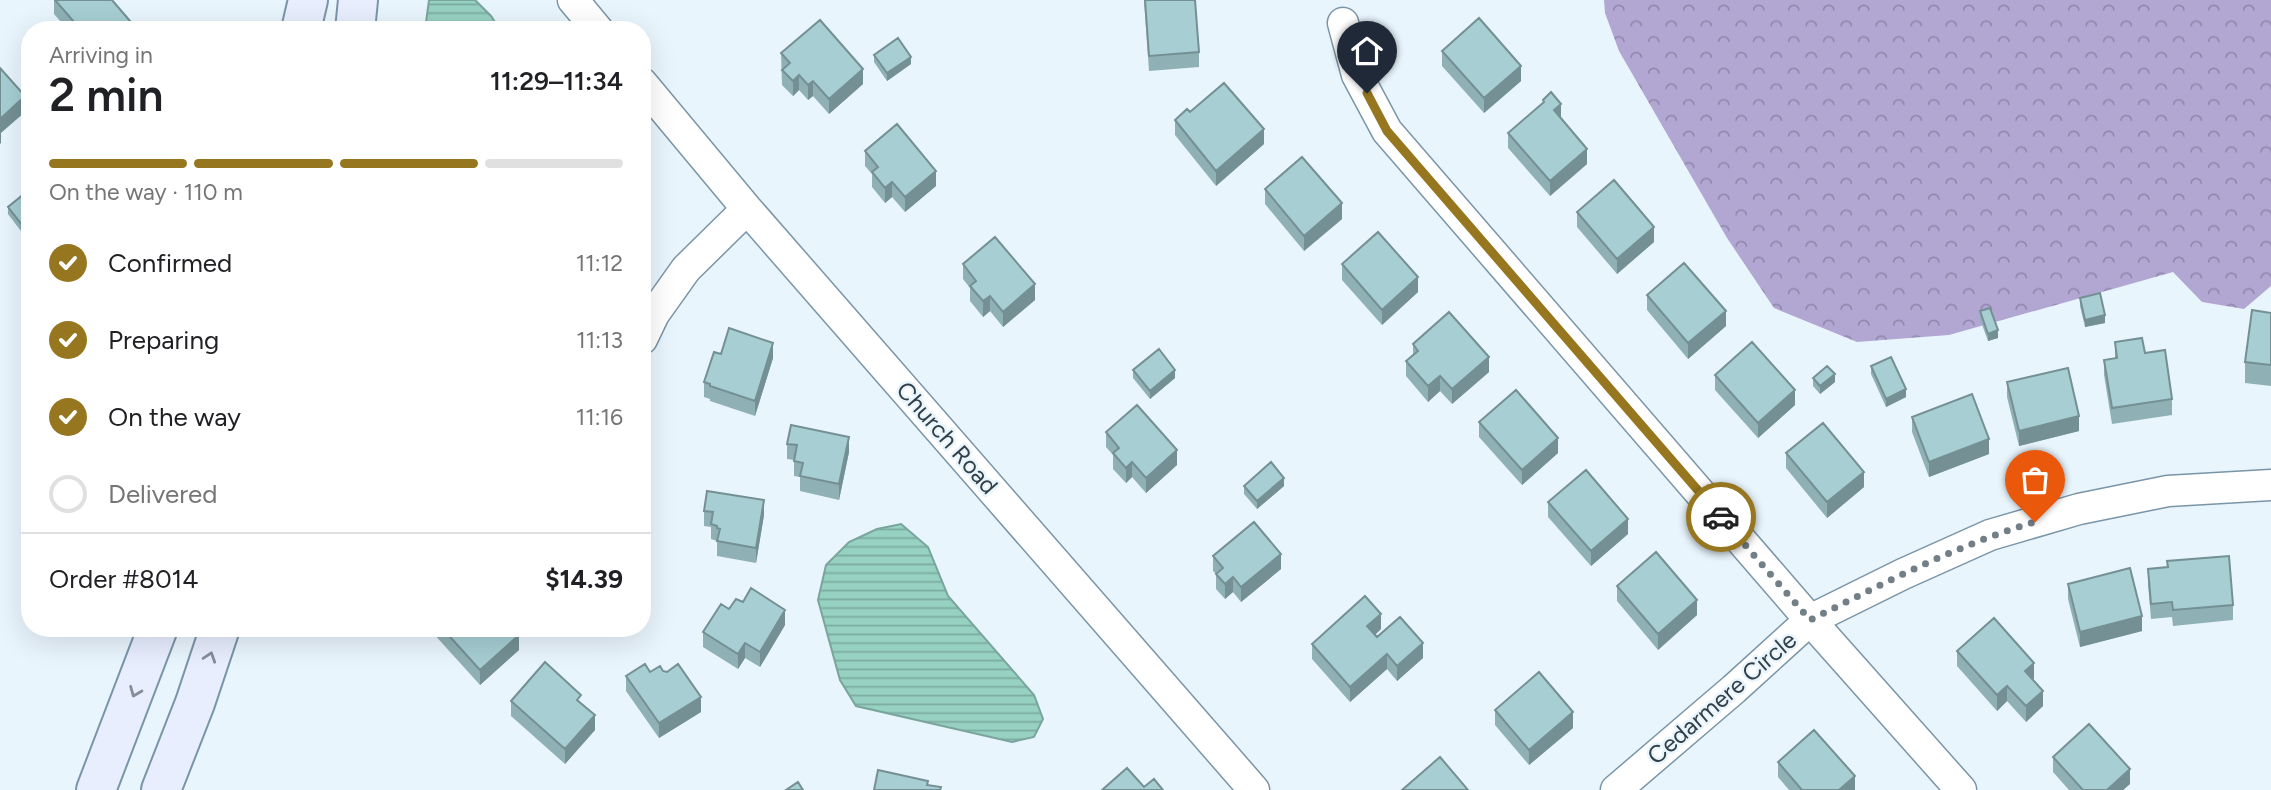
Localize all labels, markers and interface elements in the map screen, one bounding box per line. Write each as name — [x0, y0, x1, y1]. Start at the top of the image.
pin — [1337, 21, 1397, 93]
icon: home — [1348, 32, 1386, 70]
text: Arriving in — [49, 41, 153, 69]
text: 11:29–11:34 — [490, 65, 623, 97]
text: 2 min — [49, 67, 164, 123]
text: On the way · 110 m — [49, 178, 243, 206]
icon: check — [49, 244, 87, 282]
text: Confirmed — [108, 247, 232, 279]
text: 11:12 — [576, 249, 623, 277]
icon: check — [49, 321, 87, 359]
text: Preparing — [108, 324, 219, 356]
text: 11:13 — [576, 326, 623, 354]
street label: Church Road — [891, 375, 1004, 500]
icon: check — [49, 398, 87, 436]
text: On the way — [108, 401, 241, 433]
text: 11:16 — [576, 403, 623, 431]
pin — [2005, 450, 2065, 522]
icon: bag — [2016, 461, 2054, 499]
text: Delivered — [108, 478, 217, 510]
courier — [1686, 482, 1756, 552]
icon: car — [1702, 498, 1740, 536]
text: Order #8014 — [49, 563, 198, 595]
text: $14.39 — [545, 563, 623, 595]
street label: Cedarmere Circle — [1641, 625, 1802, 770]
one-way arrow — [202, 652, 217, 664]
one-way arrow — [129, 686, 143, 698]

